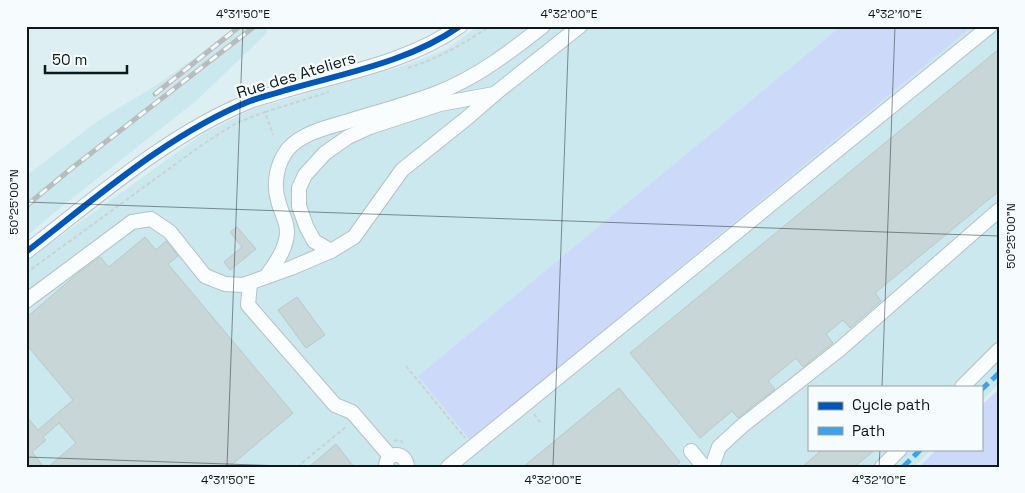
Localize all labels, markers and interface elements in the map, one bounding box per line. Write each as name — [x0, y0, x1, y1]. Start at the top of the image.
text: 4°31'50"E — [216, 6, 270, 22]
text: 4°32'00"E — [541, 6, 598, 22]
text: 4°32'10"E — [868, 6, 922, 22]
scale bar — [45, 42, 128, 74]
street label: Rue des Ateliers — [234, 47, 358, 103]
text: 50 m — [52, 50, 87, 69]
text: 50°25'00"N — [6, 169, 22, 235]
text: 50°25'00"N — [1003, 203, 1019, 269]
legend — [808, 386, 982, 450]
text: Cycle path — [852, 395, 930, 414]
text: Path — [852, 421, 885, 440]
text: 4°31'50"E — [201, 472, 255, 488]
text: 4°32'00"E — [525, 472, 582, 488]
text: 4°32'10"E — [852, 472, 906, 488]

